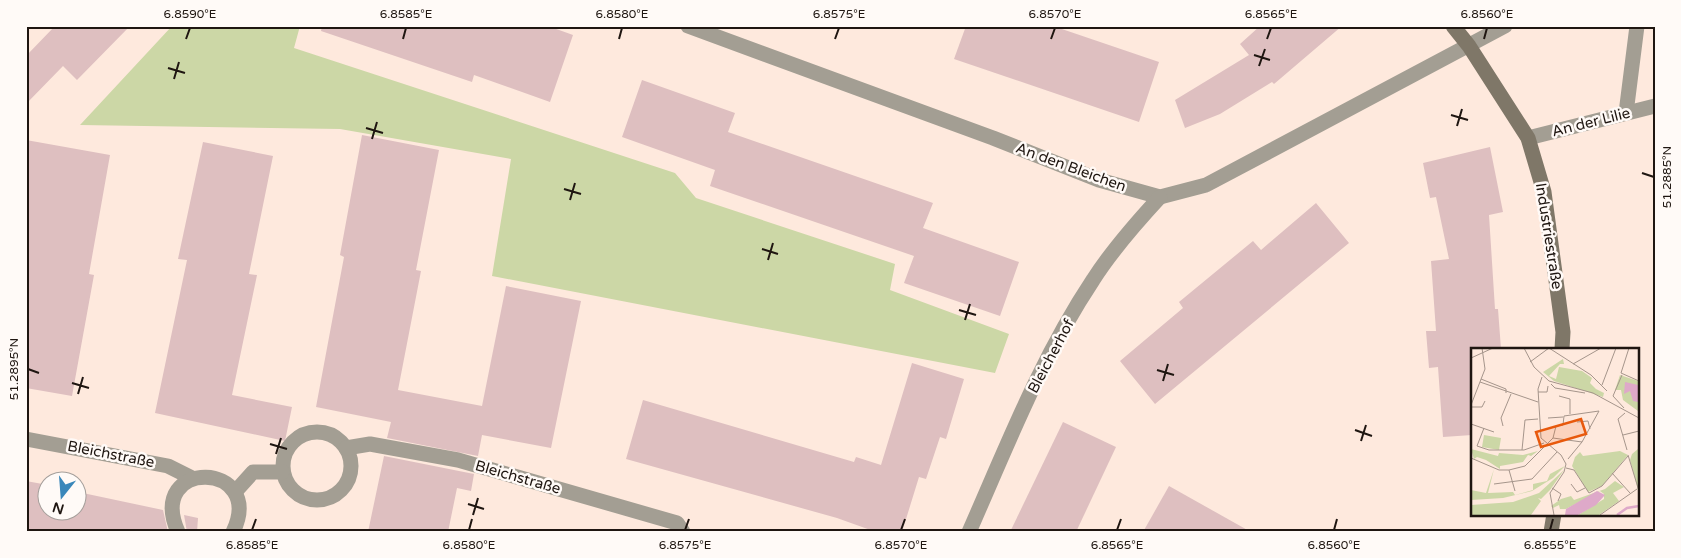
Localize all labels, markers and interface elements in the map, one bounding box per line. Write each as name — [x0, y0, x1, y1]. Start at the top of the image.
text: 6.8590°E — [164, 7, 217, 21]
text: 6.8585°E — [380, 7, 433, 21]
text: 6.8580°E — [596, 7, 649, 21]
text: 6.8575°E — [813, 7, 866, 21]
text: 6.8570°E — [1029, 7, 1082, 21]
text: 6.8565°E — [1245, 7, 1298, 21]
text: 6.8560°E — [1461, 7, 1514, 21]
street label: An der Lilie — [1550, 104, 1632, 140]
street label: An den Bleichen — [1013, 139, 1129, 195]
text: 51.2885°N — [1660, 146, 1674, 208]
street label: Industriestraße — [1532, 182, 1566, 290]
street label: Bleicherhof — [1024, 316, 1078, 396]
text: 51.2895°N — [7, 338, 21, 400]
inset map — [1471, 348, 1638, 516]
street label: Bleichstraße — [66, 437, 156, 471]
street label: Bleichstraße — [473, 456, 563, 498]
north arrow — [38, 470, 88, 520]
text: N — [50, 498, 66, 518]
text: 6.8585°E — [226, 538, 279, 552]
text: 6.8580°E — [443, 538, 496, 552]
text: 6.8575°E — [659, 538, 712, 552]
text: 6.8570°E — [875, 538, 928, 552]
text: 6.8565°E — [1091, 538, 1144, 552]
text: 6.8560°E — [1308, 538, 1361, 552]
text: 6.8555°E — [1524, 538, 1577, 552]

